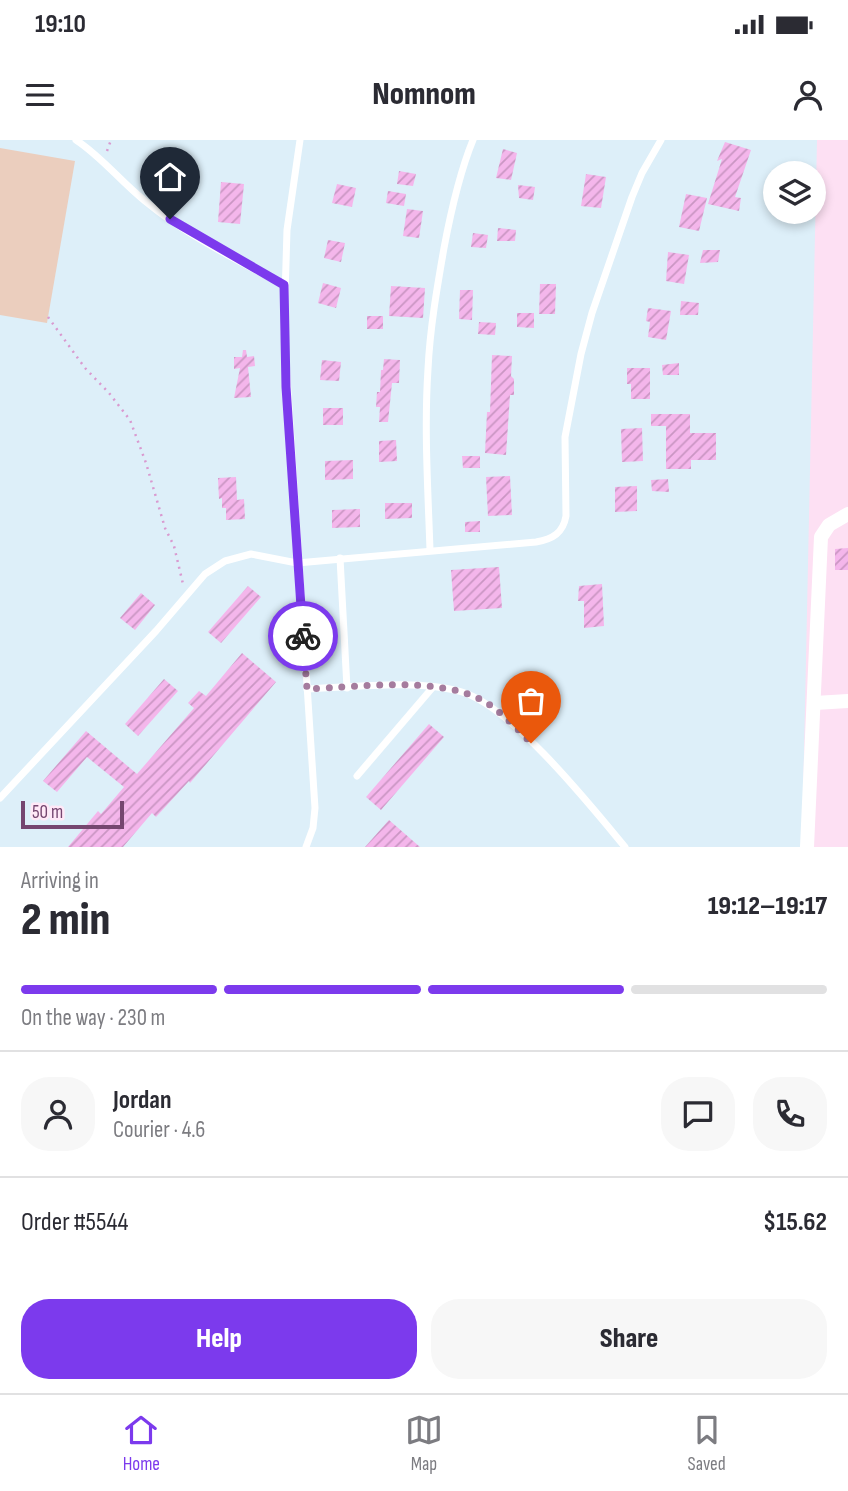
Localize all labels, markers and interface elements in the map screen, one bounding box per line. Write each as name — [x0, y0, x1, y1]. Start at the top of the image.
text: 19:10 — [35, 9, 86, 40]
text: Nomnom — [372, 75, 476, 114]
icon: menu — [21, 76, 59, 114]
icon: person — [789, 76, 827, 114]
pin — [140, 147, 200, 219]
icon: home — [151, 158, 189, 196]
map controls — [763, 161, 826, 224]
button: layers — [763, 161, 826, 224]
courier — [268, 601, 338, 671]
icon: bike — [284, 617, 322, 655]
pin — [501, 671, 561, 743]
icon: bag — [512, 682, 550, 720]
scale bar — [21, 798, 124, 830]
text: 50 m — [32, 801, 63, 824]
text: Arriving in — [21, 867, 99, 895]
text: 19:12–19:17 — [708, 891, 827, 922]
text: 2 min — [21, 893, 110, 948]
text: On the way · 230 m — [21, 1004, 165, 1032]
button: person — [21, 1077, 95, 1151]
button: chat — [661, 1077, 735, 1151]
button: phone — [753, 1077, 827, 1151]
text: Jordan — [113, 1085, 171, 1116]
text: Courier · 4.6 — [113, 1116, 205, 1144]
text: Order #5544 — [21, 1207, 128, 1238]
text: $15.62 — [763, 1207, 827, 1238]
button: Help — [21, 1299, 417, 1379]
button: Share — [431, 1299, 827, 1379]
tab: Home — [122, 1411, 160, 1476]
tab: Map — [405, 1411, 443, 1476]
tab: Saved — [688, 1411, 726, 1476]

